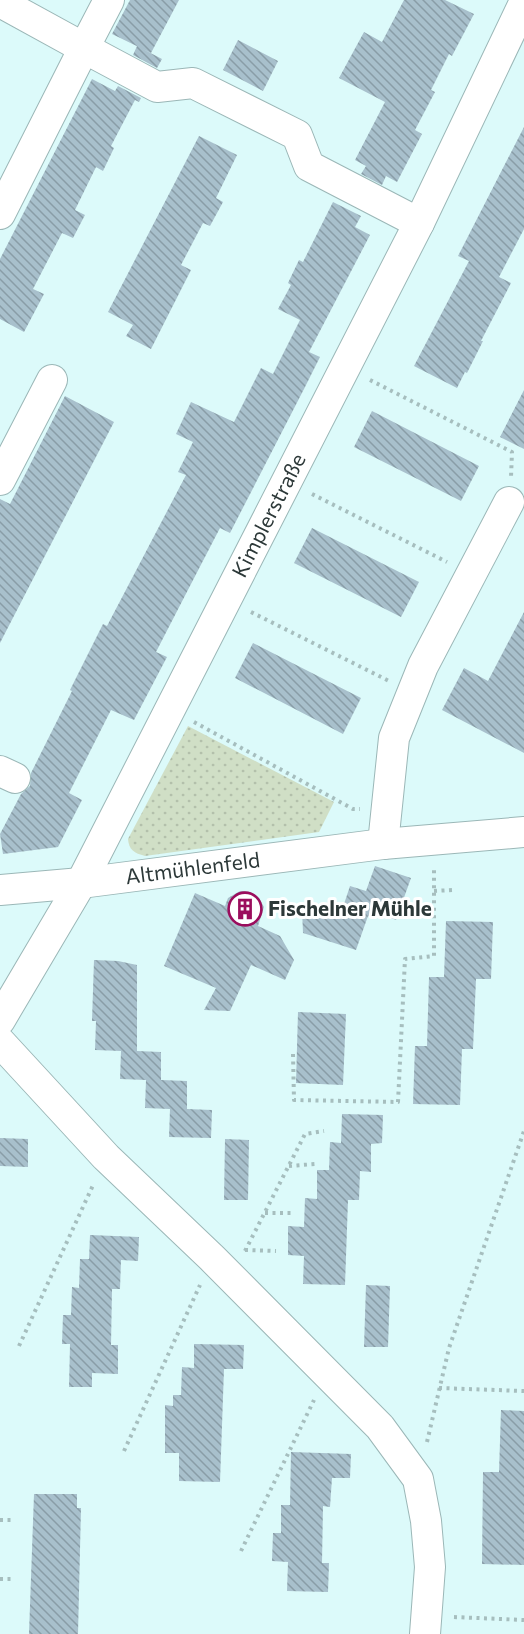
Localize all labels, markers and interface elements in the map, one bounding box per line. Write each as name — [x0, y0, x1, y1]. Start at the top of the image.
street label: Kimplerstraße — [226, 449, 310, 581]
street label: Altmühlenfeld — [124, 846, 261, 888]
building icon: Fischelner Mühle — [227, 891, 263, 927]
place label: Fischelner Mühle — [268, 895, 432, 920]

